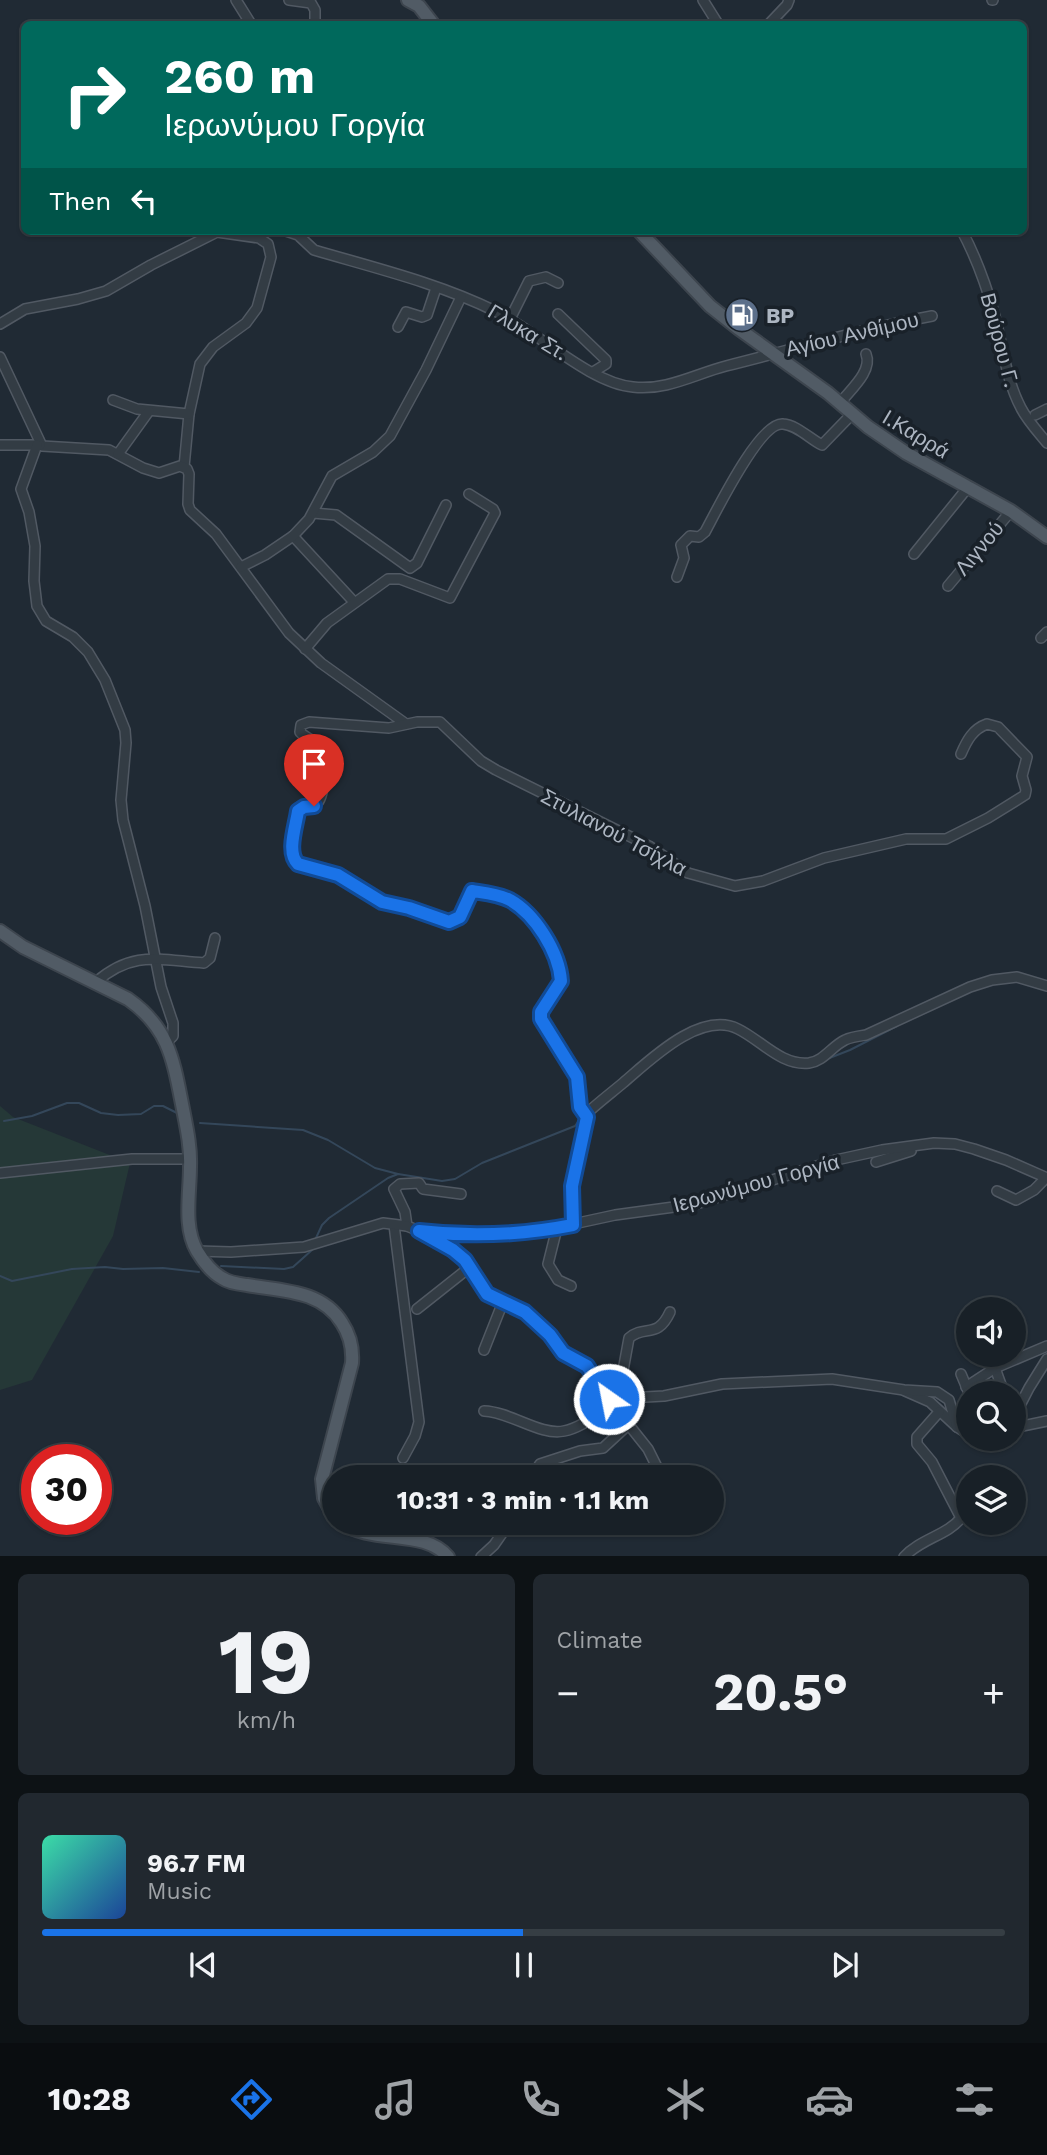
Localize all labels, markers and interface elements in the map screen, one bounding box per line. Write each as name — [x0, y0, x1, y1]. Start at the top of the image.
text: 260 m — [164, 47, 315, 105]
icon: right — [49, 49, 140, 140]
text: Ιερωνύμου Γοργία — [164, 106, 425, 144]
icon: left — [125, 182, 163, 220]
text: Then — [49, 186, 111, 216]
street label: Βούρου Γ. — [975, 290, 1025, 390]
fuel station icon: BP — [723, 296, 761, 334]
street label: Γλυκα Στ. — [484, 299, 572, 365]
place label: BP — [766, 303, 794, 328]
street label: Αγίου Ανθίμου — [783, 307, 921, 361]
street label: Ι.Καρρά — [878, 404, 954, 464]
street label: Λιγνού — [949, 516, 1009, 580]
pin — [284, 734, 344, 806]
icon: arrive — [295, 745, 333, 783]
street label: Στυλιανού Τσίχλα — [537, 783, 691, 881]
street label: Ιερωνύμου Γοργία — [670, 1149, 842, 1217]
map controls — [956, 1297, 1026, 1535]
button: sound — [956, 1297, 1026, 1367]
position arrow — [572, 1362, 646, 1436]
button: search — [956, 1381, 1026, 1451]
speed limit sign: 30 — [21, 1444, 112, 1535]
button: layers — [956, 1465, 1026, 1535]
text: 10:31 · 3 min · 1.1 km — [397, 1485, 649, 1515]
text: 19 — [219, 1608, 314, 1715]
text: Climate — [557, 1627, 643, 1654]
text: 20.5° — [713, 1662, 848, 1723]
text: − — [557, 1671, 579, 1715]
text: + — [982, 1671, 1005, 1715]
text: km/h — [237, 1707, 296, 1734]
text: 96.7 FM — [147, 1848, 246, 1878]
text: Music — [147, 1878, 212, 1905]
icon: previous — [184, 1946, 222, 1984]
icon: pause — [505, 1946, 543, 1984]
icon: next — [826, 1946, 864, 1984]
icon: directions — [227, 2075, 276, 2124]
icon: music — [371, 2075, 420, 2124]
icon: phone — [516, 2075, 565, 2124]
icon: climate — [661, 2075, 710, 2124]
icon: car — [805, 2075, 854, 2124]
icon: filters — [950, 2075, 999, 2124]
text: 10:28 — [48, 2080, 131, 2118]

